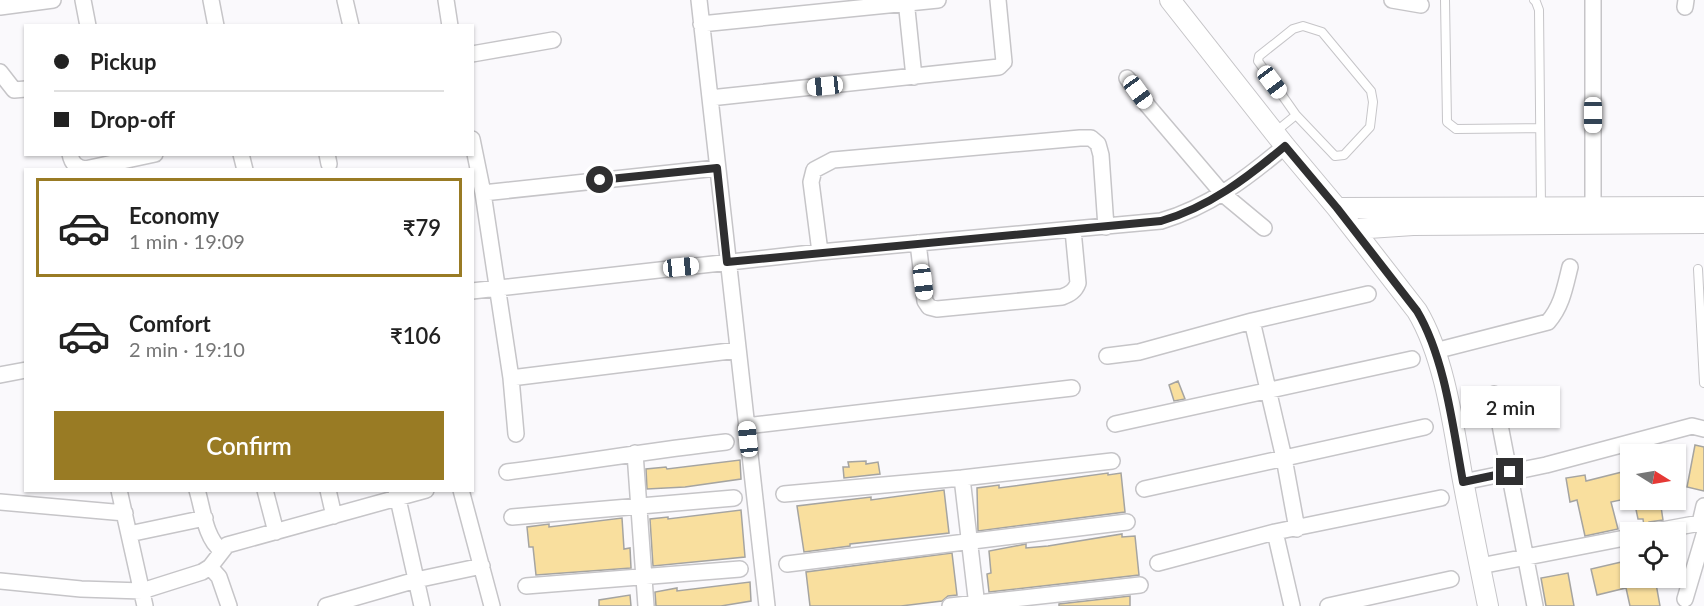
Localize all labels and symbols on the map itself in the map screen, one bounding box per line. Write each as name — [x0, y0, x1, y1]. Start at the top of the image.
car — [1254, 62, 1290, 102]
car — [1120, 72, 1156, 112]
car — [806, 75, 844, 97]
car — [1584, 97, 1602, 133]
route start — [586, 166, 613, 193]
car — [662, 256, 700, 278]
car — [912, 263, 934, 301]
callout: 2 min — [1460, 385, 1559, 427]
car — [737, 420, 759, 458]
north arrow — [1620, 444, 1686, 510]
route end — [1496, 458, 1523, 485]

